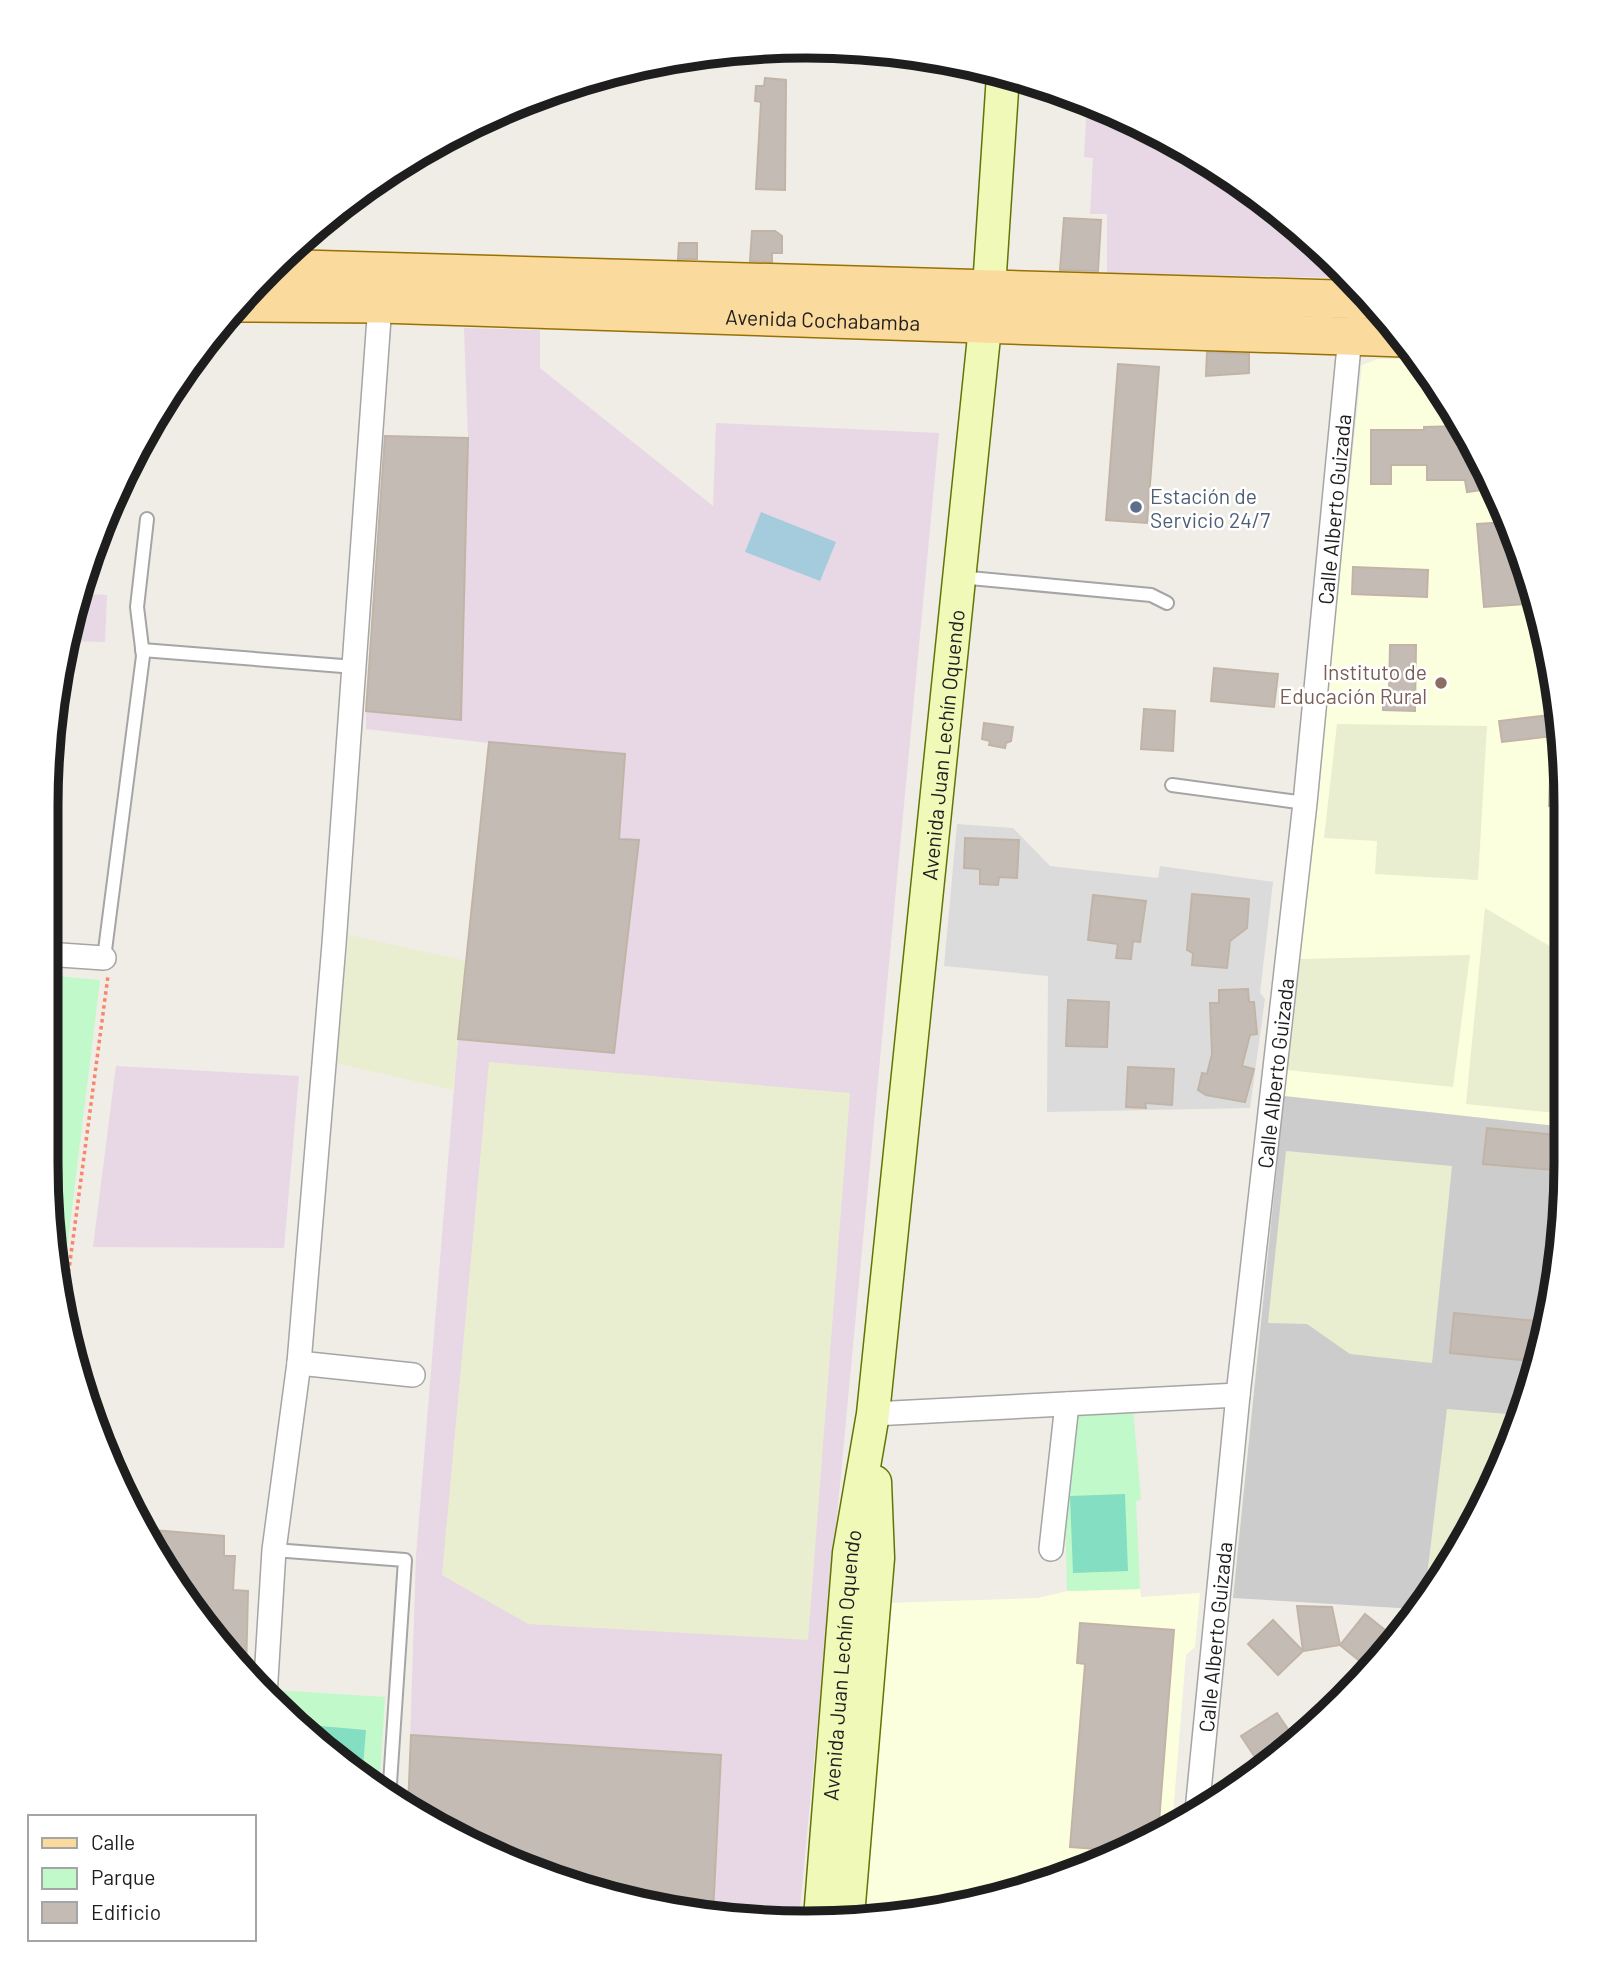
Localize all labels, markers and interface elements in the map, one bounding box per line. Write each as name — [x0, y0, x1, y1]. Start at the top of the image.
street label: Avenida Cochabamba — [725, 303, 921, 334]
street label: Calle Alberto Guizada — [1312, 413, 1355, 606]
place label: Estación de Servicio 24/7 — [1150, 483, 1270, 532]
marker: Estación de Servicio 24/7 — [1128, 499, 1144, 515]
street label: Avenida Juan Lechín Oquendo — [916, 608, 968, 881]
place label: Instituto de Educación Rural — [1280, 659, 1427, 708]
marker: Instituto de Educación Rural — [1433, 675, 1449, 691]
street label: Calle Alberto Guizada — [1251, 977, 1298, 1170]
street label: Avenida Juan Lechín Oquendo — [817, 1527, 865, 1801]
street label: Calle Alberto Guizada — [1192, 1540, 1236, 1733]
legend — [28, 1815, 256, 1941]
text: Calle — [91, 1829, 135, 1854]
text: Parque — [91, 1864, 156, 1889]
text: Edificio — [91, 1899, 161, 1924]

